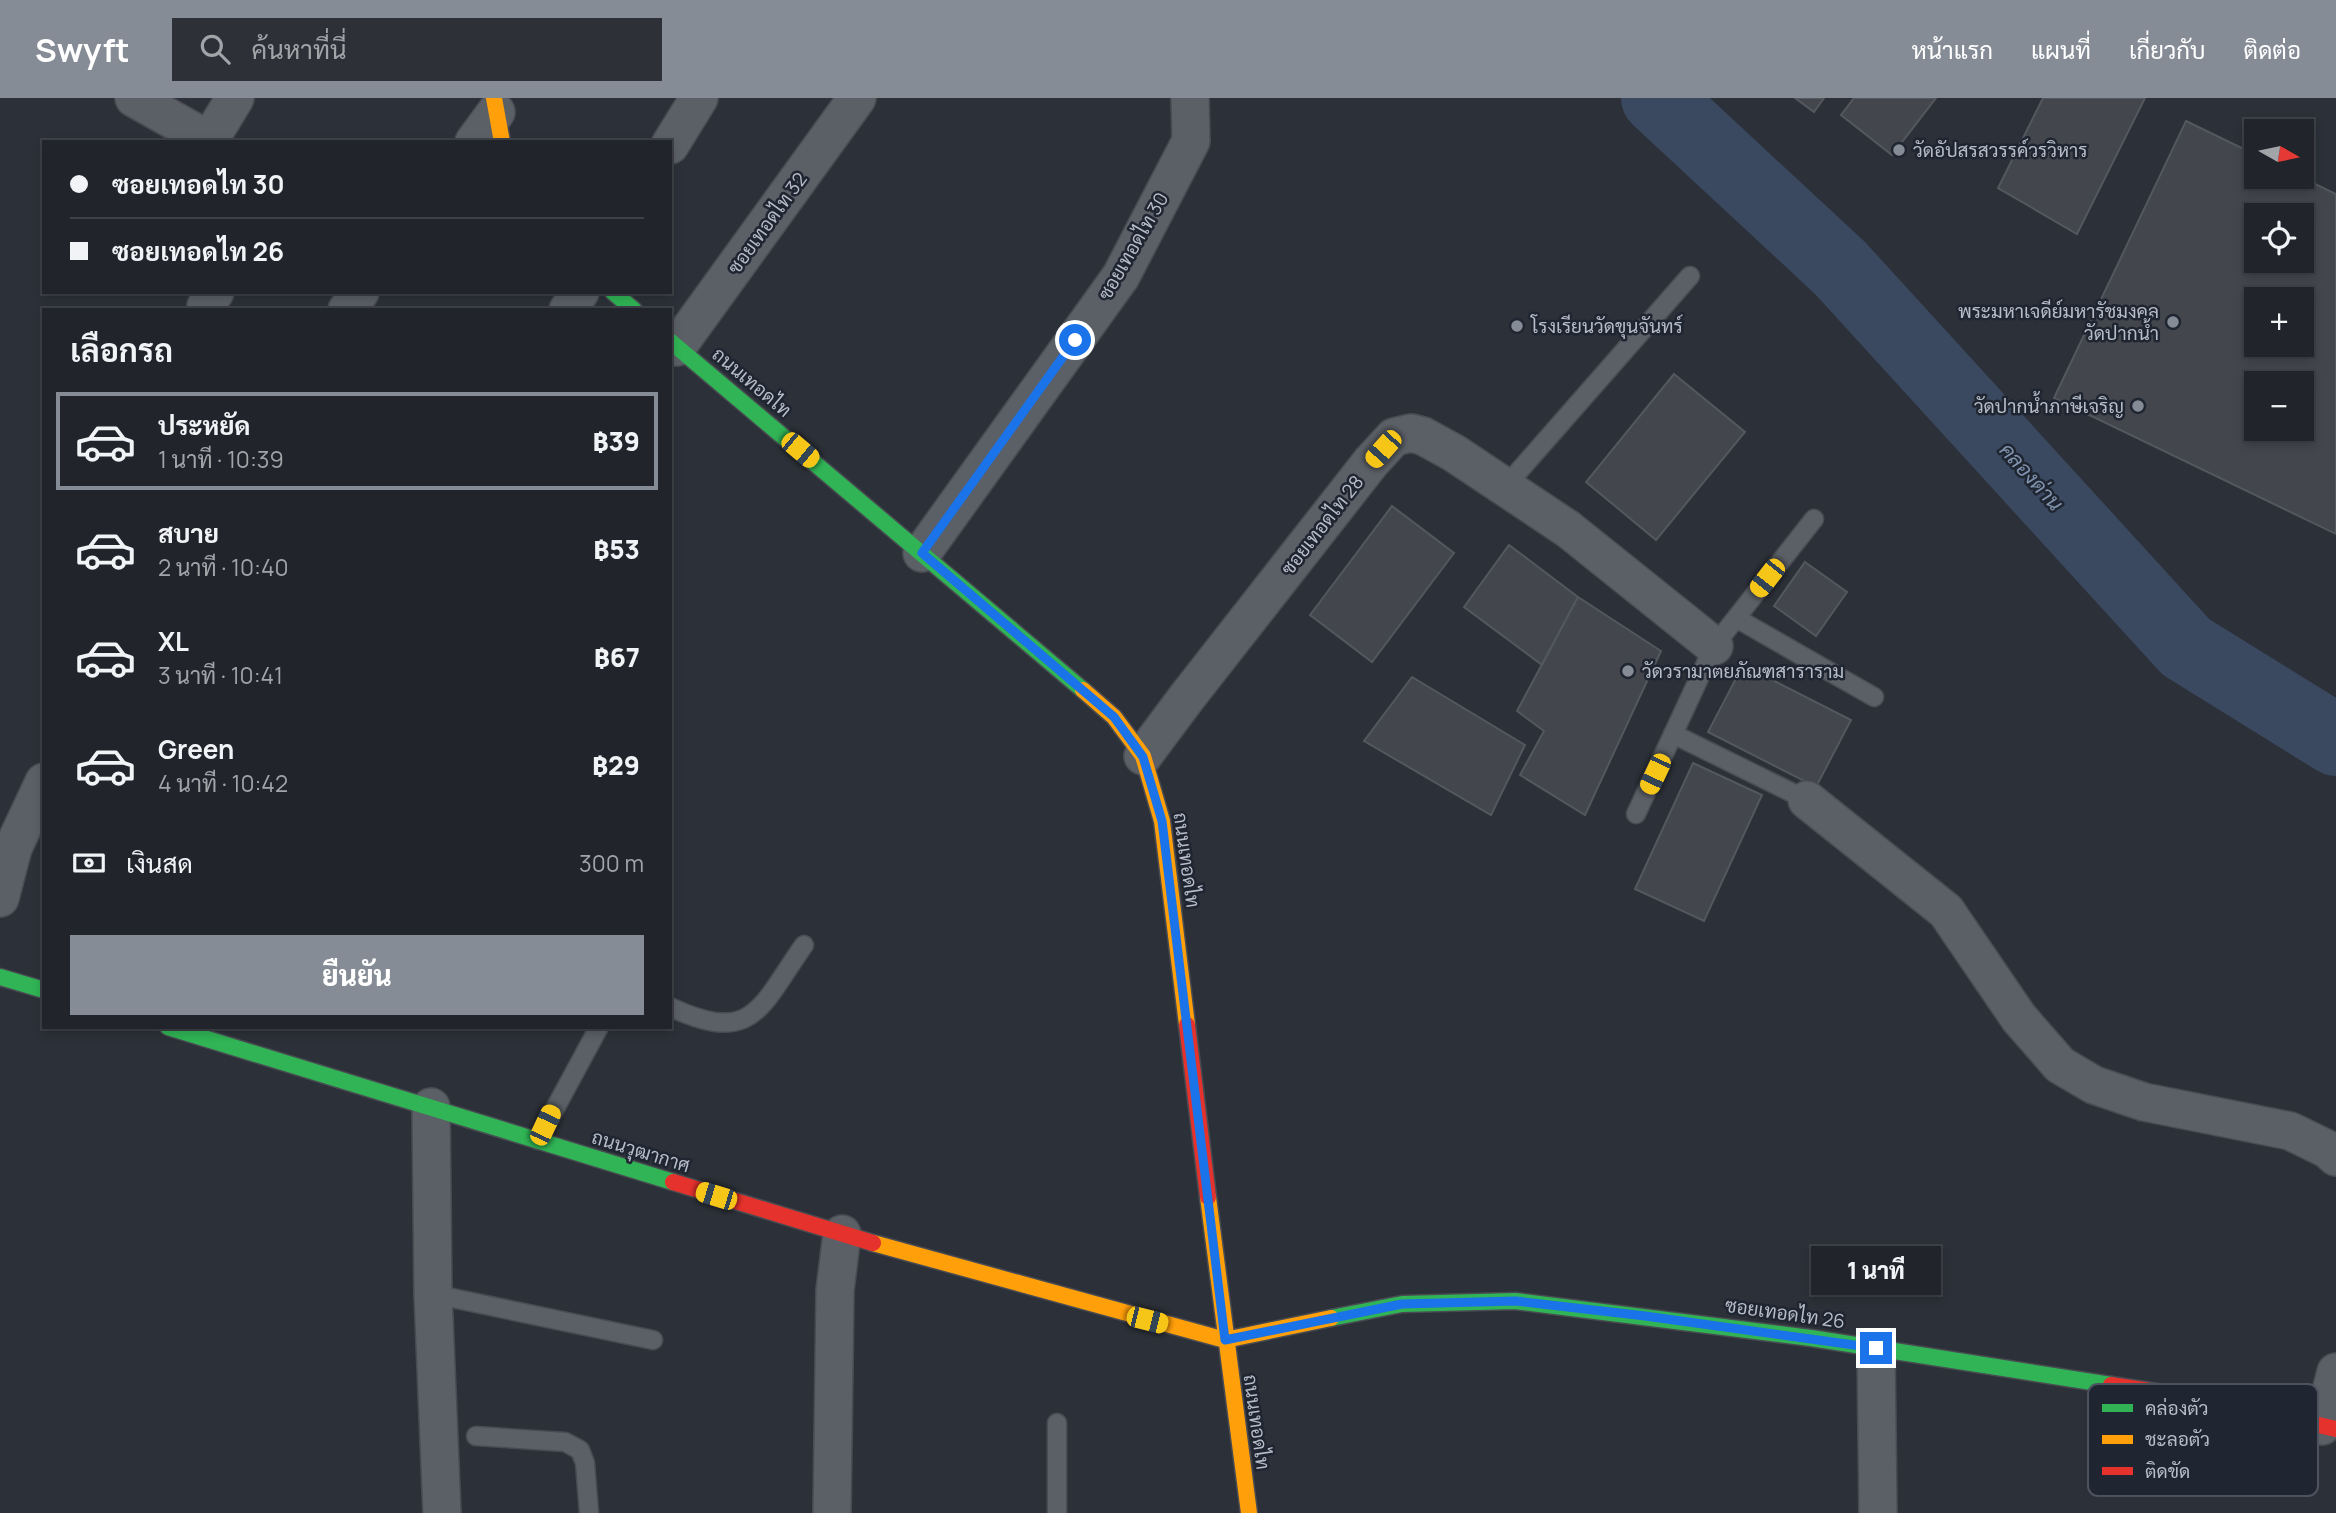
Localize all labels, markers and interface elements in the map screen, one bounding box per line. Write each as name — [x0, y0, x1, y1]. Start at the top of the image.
search box — [172, 18, 662, 81]
text: Swyft — [35, 27, 130, 72]
icon: search — [196, 30, 234, 68]
text: ค้นหาที่นี่ — [252, 31, 347, 67]
text: หน้าแรก — [1912, 33, 1993, 66]
text: แผนที่ — [2031, 33, 2091, 66]
text: เกี่ยวกับ — [2129, 33, 2206, 66]
text: ติดต่อ — [2244, 33, 2301, 66]
north arrow — [2244, 119, 2314, 189]
map controls — [2244, 119, 2314, 441]
place label: วัดอัปสรสวรรค์วรวิหาร — [1913, 137, 2088, 163]
marker: วัดอัปสรสวรรค์วรวิหาร — [1891, 142, 1907, 158]
text: ซอยเทอดไท 30 — [112, 166, 285, 202]
street label: ซอยเทอดไท 32 — [721, 167, 813, 279]
street label: ซอยเทอดไท 30 — [1092, 187, 1174, 305]
button: locate — [2244, 203, 2314, 273]
text: ซอยเทอดไท 26 — [112, 233, 284, 269]
button: + — [2244, 287, 2314, 357]
place label: พระมหาเจดีย์มหารัชมงคล วัดปากน้ำ — [1958, 298, 2159, 346]
place label: โรงเรียนวัดขุนจันทร์ — [1530, 313, 1683, 339]
marker: พระมหาเจดีย์มหารัชมงคล วัดปากน้ำ — [2165, 314, 2181, 330]
marker: โรงเรียนวัดขุนจันทร์ — [1509, 318, 1525, 334]
route start — [1059, 324, 1091, 356]
text: เลือกรถ — [70, 328, 173, 372]
street label: ถนนเทอดไท — [707, 341, 797, 423]
button: − — [2244, 371, 2314, 441]
place label: วัดปากน้ำภาษีเจริญ — [1974, 391, 2124, 419]
marker: วัดปากน้ำภาษีเจริญ — [2130, 398, 2146, 414]
text: ประหยัด — [158, 407, 251, 443]
icon: car — [74, 410, 137, 473]
text: ฿39 — [593, 423, 640, 459]
car — [1362, 426, 1405, 472]
car — [778, 428, 823, 472]
water label: คลองด่าน — [1994, 436, 2070, 517]
text: 1 นาที · 10:39 — [158, 443, 284, 475]
street label: ซอยเทอดไท 28 — [1275, 470, 1369, 580]
text: สบาย — [158, 515, 219, 551]
icon: car — [74, 518, 137, 581]
text: ฿53 — [594, 531, 640, 567]
text: 2 นาที · 10:40 — [158, 551, 289, 583]
car — [1746, 555, 1789, 601]
text: XL — [158, 623, 189, 659]
icon: car — [74, 626, 137, 689]
text: ฿67 — [594, 639, 640, 675]
place label: วัดวรามาตยภัณฑสาราราม — [1642, 658, 1844, 684]
text: 3 นาที · 10:41 — [158, 659, 283, 691]
marker: วัดวรามาตยภัณฑสาราราม — [1620, 663, 1636, 679]
text: Green — [158, 731, 234, 767]
icon: car — [74, 734, 137, 797]
text: ฿29 — [592, 747, 640, 783]
car — [1637, 751, 1674, 797]
text: 4 นาที · 10:42 — [158, 767, 288, 799]
street label: ถนนเทอดไท — [1167, 811, 1207, 909]
icon: cash — [70, 844, 108, 882]
text: เงินสด — [126, 845, 193, 881]
text: 300 m — [579, 847, 644, 879]
button: ยืนยัน — [70, 935, 644, 1015]
car — [527, 1102, 564, 1148]
street label: ถนนวุฒากาศ — [589, 1124, 693, 1178]
car — [693, 1180, 740, 1212]
callout: 1 นาที — [1811, 1246, 1941, 1296]
text: 1 นาที — [1847, 1254, 1905, 1286]
street label: ซอยเทอดไท 26 — [1723, 1292, 1847, 1334]
car — [1125, 1305, 1170, 1335]
route end — [1860, 1332, 1892, 1364]
street label: ถนนเทอดไท — [1237, 1373, 1277, 1471]
legend — [2088, 1384, 2318, 1496]
text: คล่องตัว — [2145, 1395, 2209, 1421]
text: ชะลอตัว — [2145, 1426, 2210, 1452]
text: ติดขัด — [2145, 1458, 2190, 1484]

